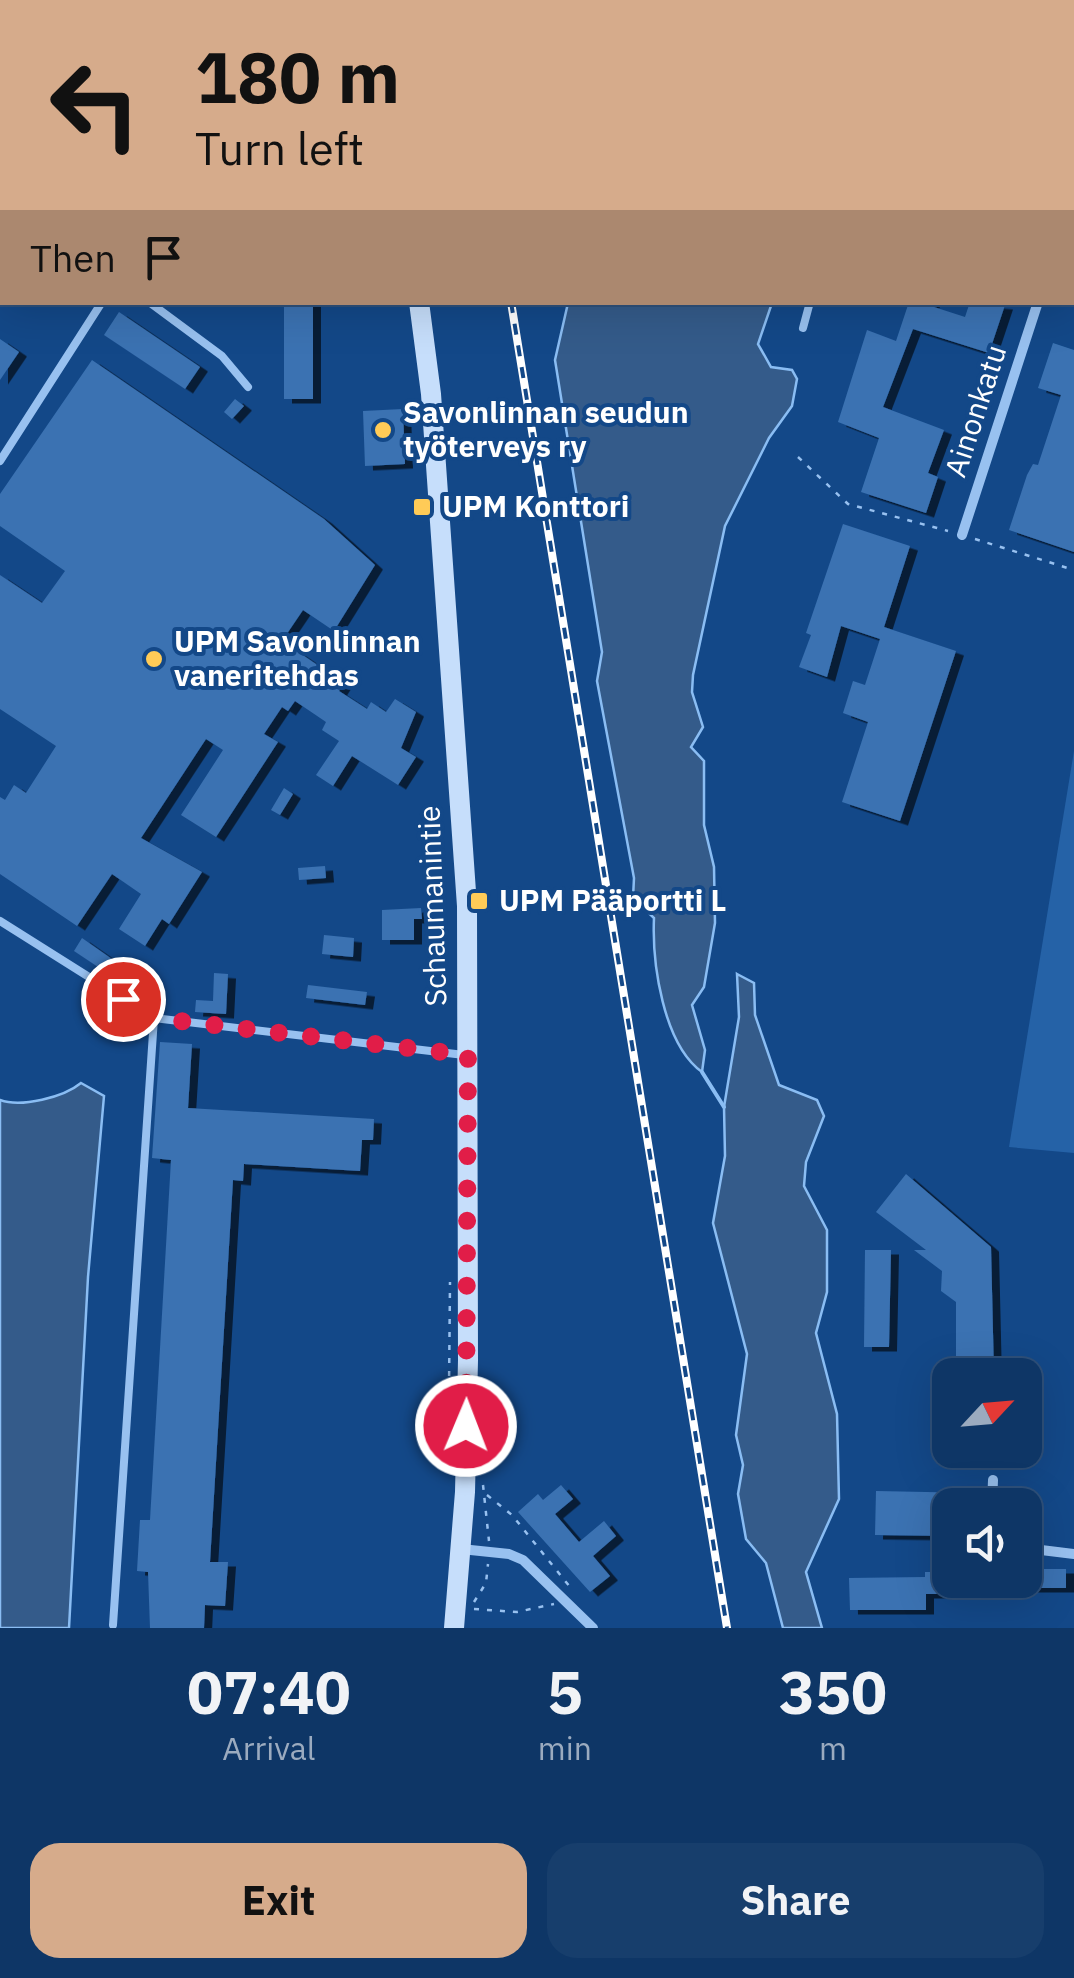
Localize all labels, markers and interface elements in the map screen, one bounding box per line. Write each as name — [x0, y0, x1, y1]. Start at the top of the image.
text: 180 m — [195, 31, 400, 122]
icon: left — [30, 40, 160, 170]
text: Turn left — [195, 119, 364, 177]
icon: arrive — [136, 230, 191, 285]
text: Then — [30, 233, 116, 282]
street label: Ainonkatu — [935, 339, 1014, 482]
place label: Savonlinnan seudun työterveys ry — [403, 392, 689, 465]
marker: Savonlinnan seudun työterveys ry — [372, 419, 394, 441]
place label: UPM Konttori — [442, 486, 629, 525]
marker: UPM Konttori — [411, 496, 433, 518]
place label: UPM Savonlinnan vaneritehdas — [174, 621, 421, 694]
marker: UPM Savonlinnan vaneritehdas — [143, 648, 165, 670]
street label: Schaumanintie — [409, 805, 454, 1007]
place label: UPM Pääportti L — [499, 880, 726, 919]
marker: UPM Pääportti L — [468, 890, 490, 912]
pin — [81, 957, 166, 1042]
icon: arrive — [96, 972, 151, 1027]
north arrow — [932, 1358, 1042, 1468]
map controls — [932, 1358, 1042, 1598]
position arrow — [414, 1374, 518, 1478]
button: sound — [932, 1488, 1042, 1598]
text: 07:40 — [187, 1652, 351, 1731]
text: 5 — [547, 1652, 583, 1731]
text: 350 — [779, 1652, 887, 1731]
text: Arrival — [222, 1727, 316, 1769]
text: min — [538, 1727, 592, 1769]
text: m — [819, 1727, 847, 1769]
button: Exit — [30, 1843, 527, 1958]
button: Share — [547, 1843, 1044, 1958]

